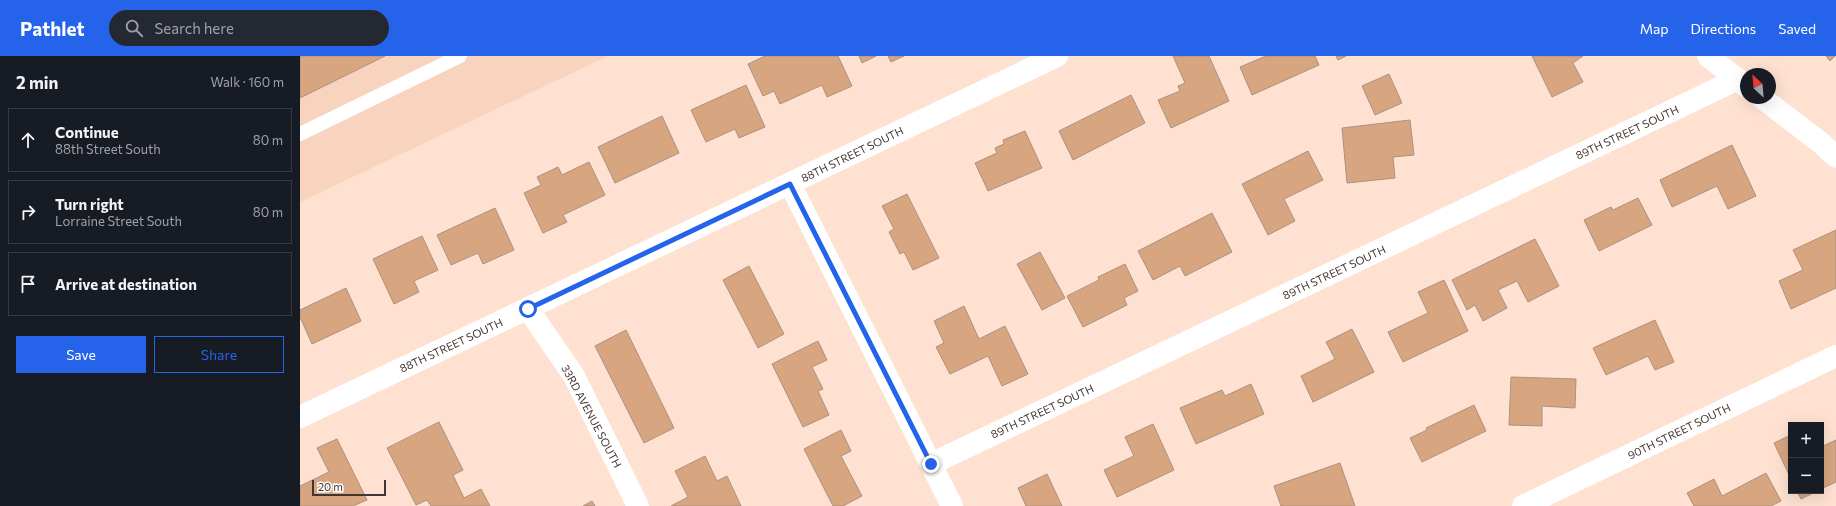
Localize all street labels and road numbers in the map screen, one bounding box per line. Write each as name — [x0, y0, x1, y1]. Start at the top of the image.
street label: 89TH STREET SOUTH — [1573, 102, 1681, 162]
street label: 88TH STREET SOUTH — [799, 124, 905, 184]
street label: 89TH STREET SOUTH — [1280, 242, 1388, 302]
street label: 88TH STREET SOUTH — [397, 315, 505, 375]
street label: 33RD AVENUE SOUTH — [559, 362, 625, 470]
street label: 89TH STREET SOUTH — [988, 381, 1096, 441]
street label: 90TH STREET SOUTH — [1626, 400, 1732, 462]

